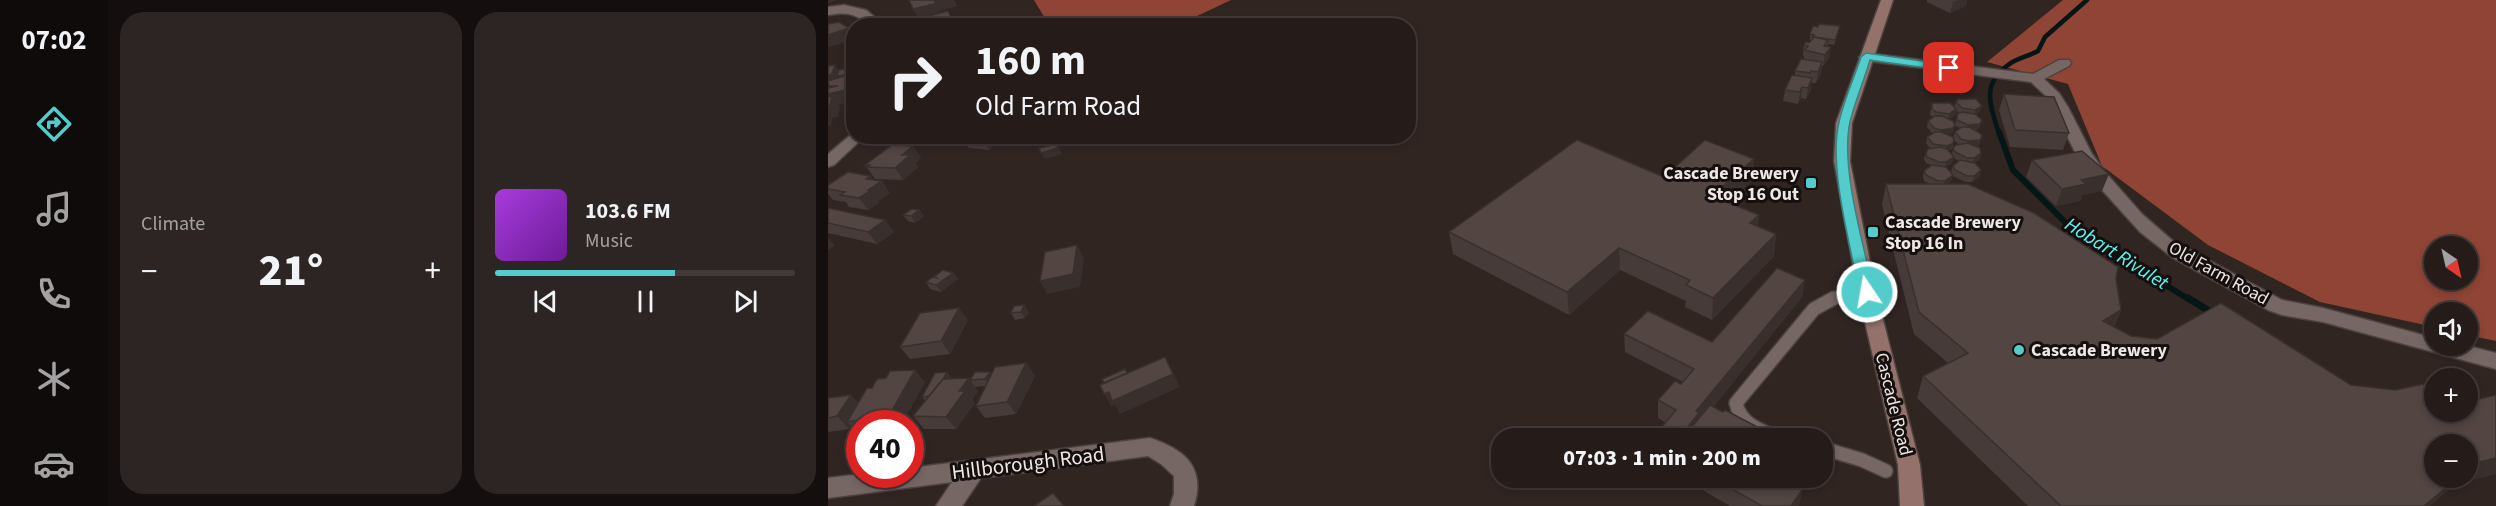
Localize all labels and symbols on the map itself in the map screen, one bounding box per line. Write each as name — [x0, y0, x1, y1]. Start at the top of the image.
pin — [1923, 42, 1974, 93]
place label: Cascade Brewery Stop 16 Out — [1663, 161, 1800, 207]
marker: Cascade Brewery Stop 16 Out — [1804, 176, 1818, 190]
place label: Cascade Brewery Stop 16 In — [1885, 210, 2021, 256]
water label: Hobart Rivulet — [2059, 211, 2174, 297]
marker: Cascade Brewery Stop 16 In — [1866, 225, 1880, 239]
street label: Old Farm Road — [2164, 236, 2273, 311]
north arrow — [2424, 236, 2478, 290]
position arrow — [1835, 260, 1899, 324]
place label: Cascade Brewery — [2031, 338, 2167, 363]
marker: Cascade Brewery — [2012, 343, 2026, 357]
street label: Cascade Road — [1869, 350, 1918, 458]
speed limit sign: 40 — [846, 410, 924, 488]
street label: Hillborough Road — [950, 439, 1106, 487]

